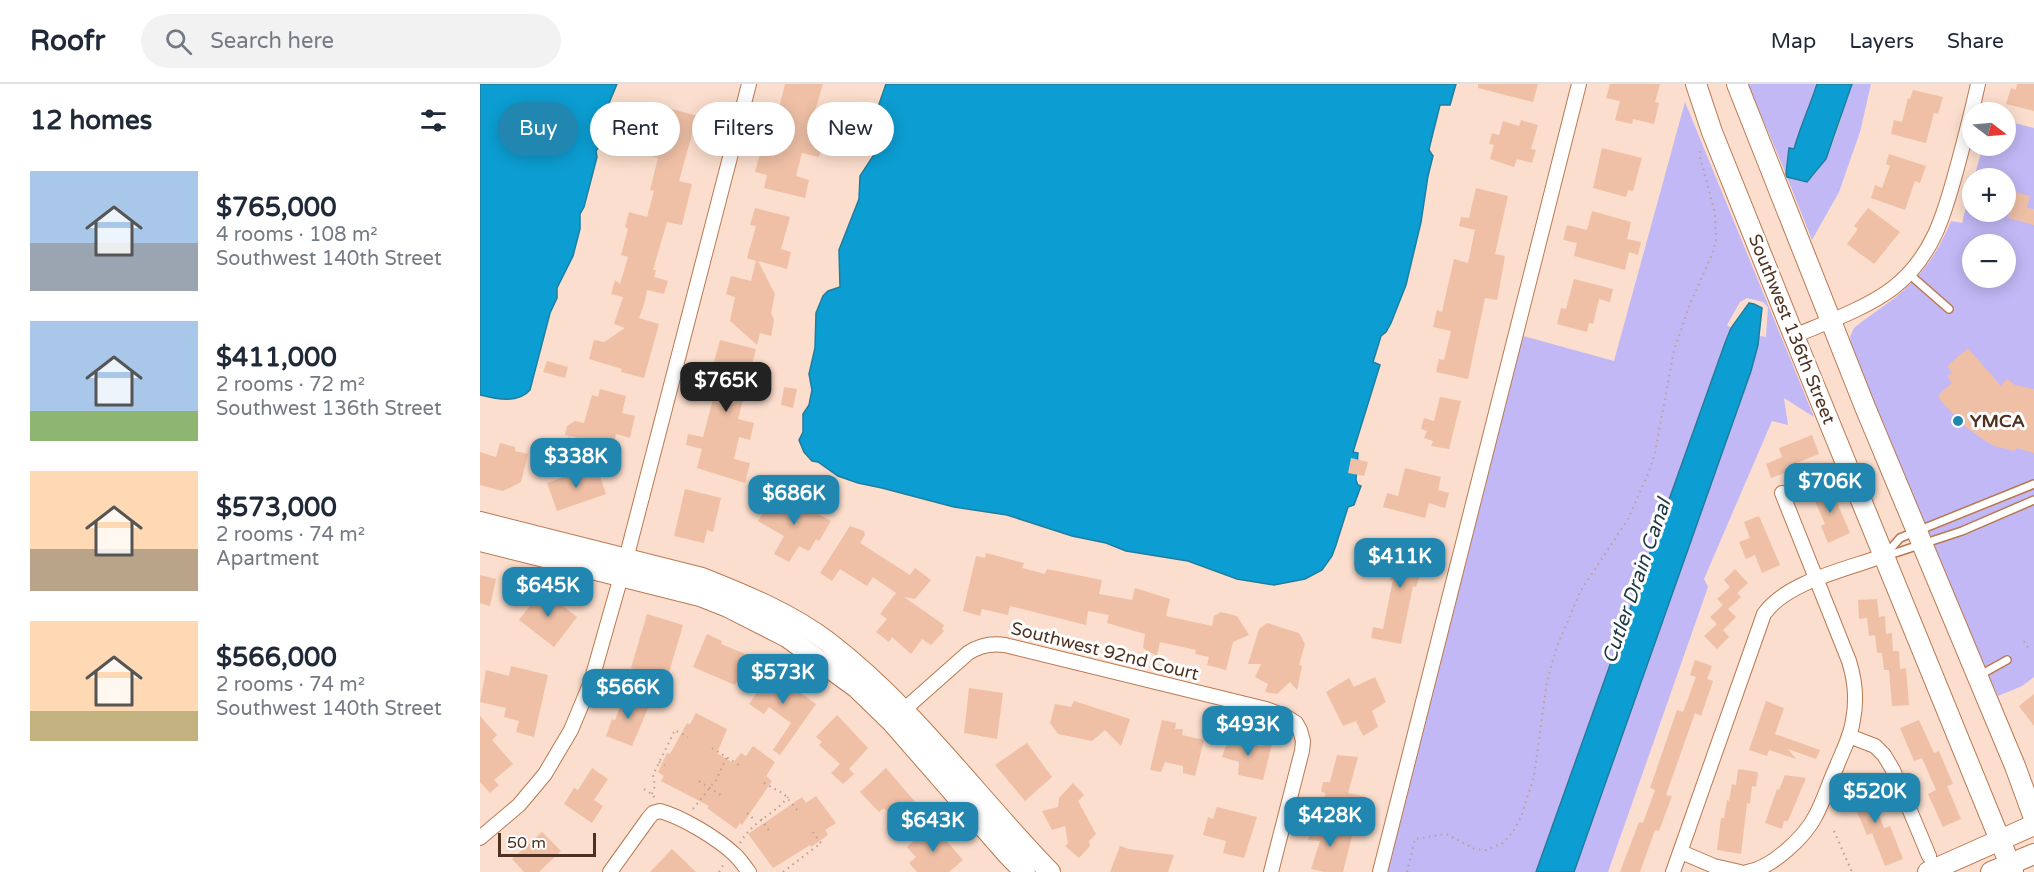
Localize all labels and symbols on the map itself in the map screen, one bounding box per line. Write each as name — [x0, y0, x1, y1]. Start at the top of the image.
north arrow — [1962, 102, 2016, 156]
street label: Southwest 136th Street — [1744, 231, 1840, 427]
pin: $765K — [684, 362, 768, 413]
place label: YMCA — [1970, 410, 2025, 432]
marker: YMCA — [1951, 414, 1965, 428]
pin: $338K — [534, 438, 618, 489]
pin: $706K — [1788, 463, 1872, 514]
pin: $686K — [752, 475, 836, 526]
water label: Cutler Drain Canal — [1598, 494, 1677, 667]
pin: $411K — [1358, 538, 1442, 589]
pin: $645K — [506, 567, 590, 618]
street label: Southwest 92nd Court — [1009, 617, 1201, 685]
pin: $573K — [741, 654, 825, 705]
pin: $566K — [586, 669, 670, 720]
pin: $493K — [1206, 706, 1290, 757]
pin: $520K — [1833, 773, 1917, 824]
pin: $428K — [1288, 797, 1372, 848]
pin: $643K — [891, 802, 975, 853]
scale bar — [498, 830, 596, 858]

